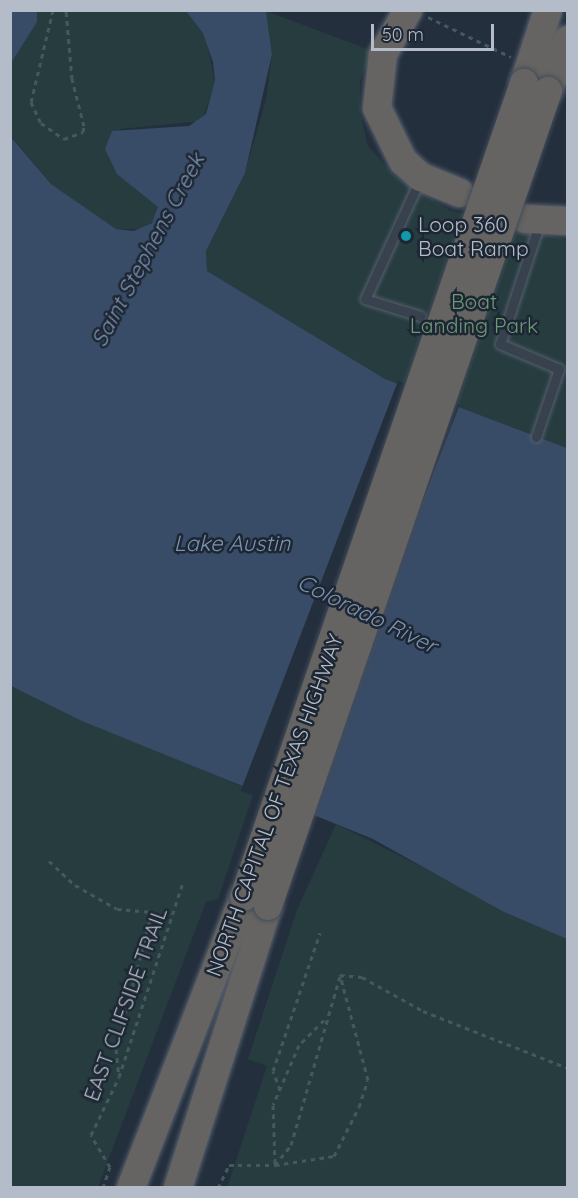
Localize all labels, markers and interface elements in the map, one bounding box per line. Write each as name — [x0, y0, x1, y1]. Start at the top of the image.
scale bar — [374, 12, 497, 50]
text: 50 m — [382, 23, 424, 46]
water label: Saint Stephens Creek — [86, 149, 210, 351]
place label: Loop 360 Boat Ramp — [418, 211, 529, 261]
marker: Loop 360 Boat Ramp — [399, 229, 413, 243]
park label: Boat Landing Park — [410, 288, 538, 338]
water label: Lake Austin — [174, 531, 290, 557]
water label: Colorado River — [293, 569, 441, 659]
street label: NORTH CAPITAL OF TEXAS HIGHWAY — [200, 630, 348, 980]
street label: EAST CLIFSIDE TRAIL — [78, 904, 172, 1104]

